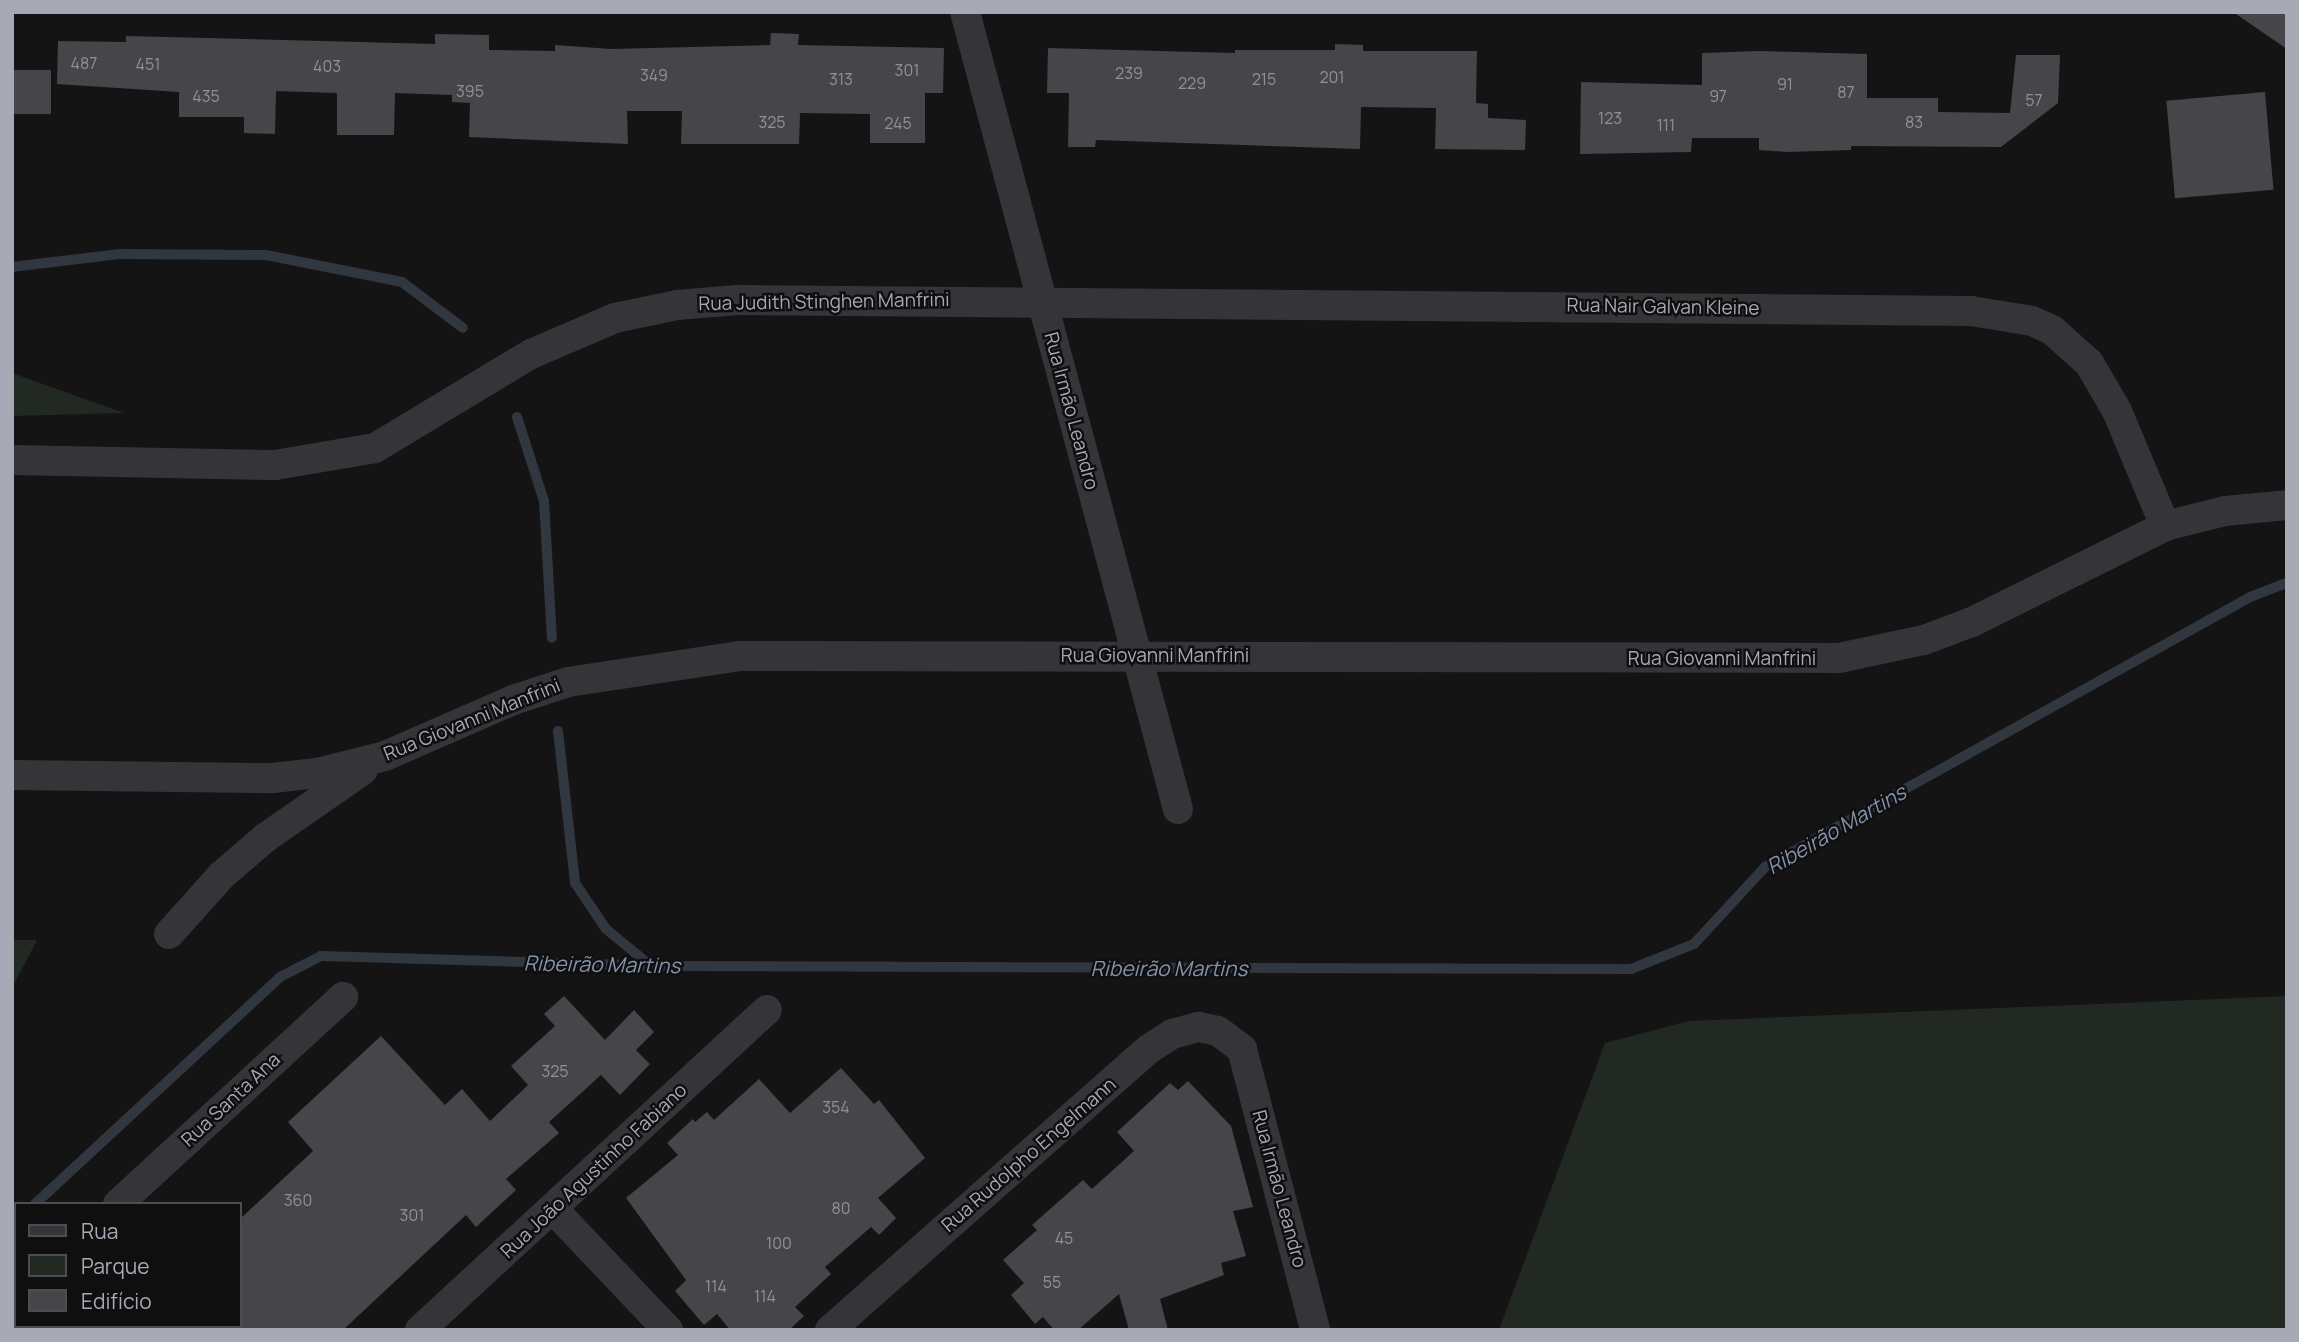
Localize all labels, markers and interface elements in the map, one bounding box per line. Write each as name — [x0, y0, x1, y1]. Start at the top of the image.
house number: 487 — [71, 53, 97, 73]
house number: 451 — [136, 54, 160, 74]
house number: 403 — [313, 56, 341, 76]
house number: 301 — [895, 60, 919, 80]
house number: 239 — [1115, 63, 1143, 83]
house number: 349 — [640, 65, 668, 85]
house number: 201 — [1319, 67, 1345, 87]
house number: 313 — [829, 69, 853, 89]
house number: 215 — [1252, 69, 1276, 89]
house number: 229 — [1178, 73, 1206, 93]
house number: 91 — [1777, 74, 1793, 94]
house number: 395 — [456, 81, 484, 101]
house number: 87 — [1837, 82, 1855, 102]
house number: 435 — [192, 86, 220, 106]
house number: 97 — [1709, 86, 1727, 106]
house number: 57 — [2025, 90, 2043, 110]
house number: 123 — [1598, 108, 1622, 128]
house number: 325 — [758, 112, 786, 132]
house number: 83 — [1905, 112, 1923, 132]
house number: 245 — [884, 113, 912, 133]
house number: 111 — [1657, 115, 1675, 135]
street label: Rua Judith Stinghen Manfrini — [698, 288, 950, 316]
street label: Rua Nair Galvan Kleine — [1566, 294, 1760, 320]
street label: Rua Irmão Leandro — [1039, 330, 1103, 492]
street label: Rua Giovanni Manfrini — [1061, 645, 1249, 667]
street label: Rua Giovanni Manfrini — [1628, 648, 1816, 670]
street label: Rua Giovanni Manfrini — [380, 674, 564, 766]
water label: Ribeirão Martins — [1762, 779, 1910, 879]
water label: Ribeirão Martins — [523, 950, 681, 978]
water label: Ribeirão Martins — [1091, 955, 1247, 981]
street label: Rua Santa Ana — [177, 1048, 285, 1152]
house number: 325 — [541, 1061, 569, 1081]
street label: Rua Rudolpho Engelmann — [937, 1073, 1121, 1237]
street label: Rua João Agustinho Fabiano — [496, 1079, 692, 1263]
house number: 354 — [822, 1097, 850, 1117]
street label: Rua Irmão Leandro — [1247, 1108, 1311, 1270]
house number: 360 — [284, 1190, 312, 1210]
house number: 80 — [831, 1198, 851, 1218]
legend — [14, 1202, 242, 1328]
house number: 301 — [400, 1205, 424, 1225]
text: Rua — [81, 1217, 118, 1245]
house number: 45 — [1055, 1228, 1073, 1248]
house number: 100 — [766, 1233, 792, 1253]
text: Parque — [81, 1252, 150, 1280]
house number: 55 — [1043, 1272, 1061, 1292]
house number: 114 — [705, 1276, 727, 1296]
house number: 114 — [754, 1286, 776, 1306]
text: Edifício — [81, 1287, 152, 1315]

